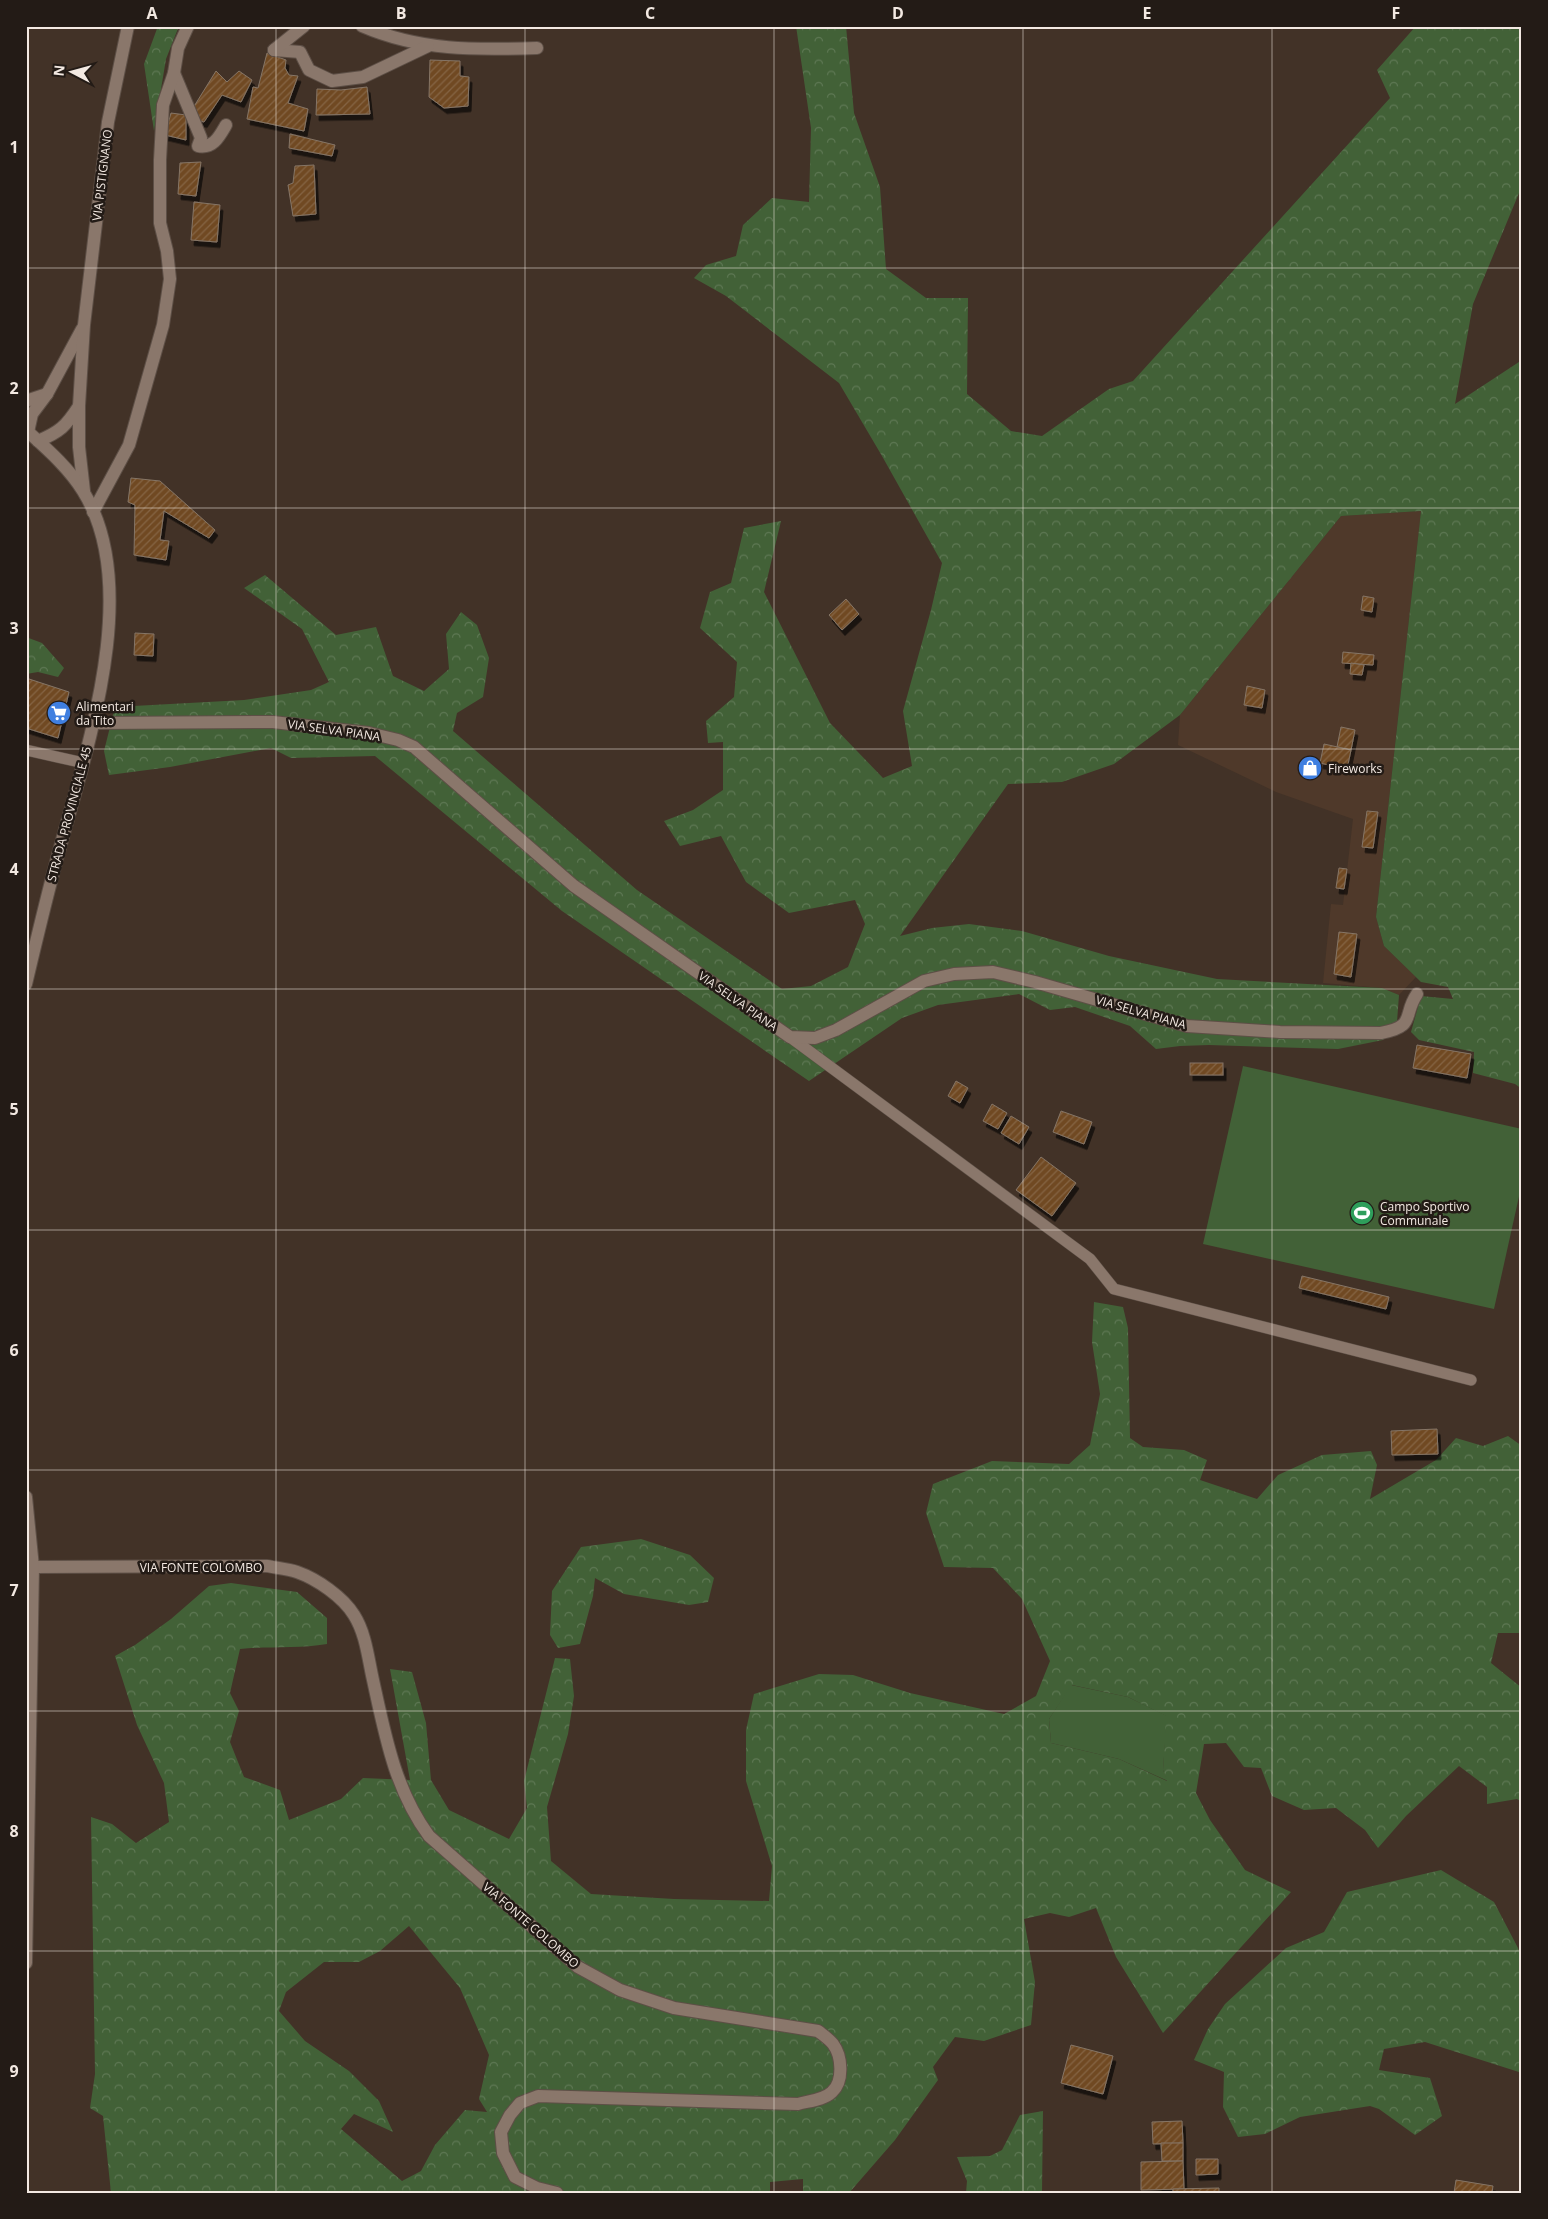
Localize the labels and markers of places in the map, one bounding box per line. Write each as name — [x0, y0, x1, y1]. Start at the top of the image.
place label: Alimentari da Tito — [76, 698, 134, 729]
supermarket icon: Alimentari da Tito — [46, 700, 72, 726]
shop icon: Fireworks — [1297, 755, 1323, 781]
place label: Fireworks — [1328, 760, 1383, 777]
place label: Campo Sportivo Communale — [1380, 1198, 1470, 1229]
sports icon: Campo Sportivo Communale — [1349, 1200, 1375, 1226]

